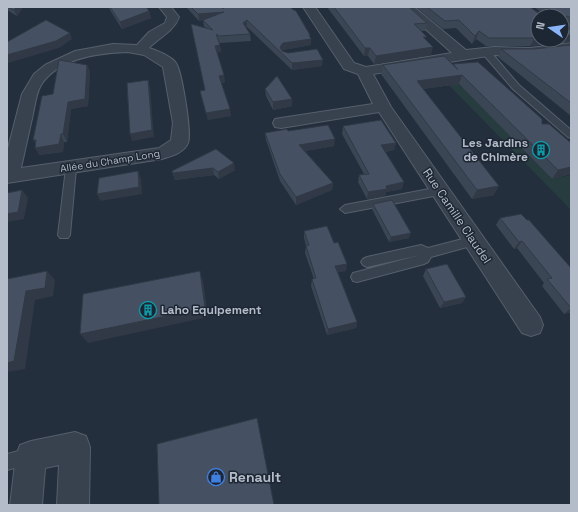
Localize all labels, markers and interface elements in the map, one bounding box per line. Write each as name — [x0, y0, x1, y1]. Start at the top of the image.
north arrow — [530, 8, 570, 48]
text: N — [533, 21, 548, 31]
place label: Les Jardins de Chimère — [462, 135, 528, 165]
building icon: Les Jardins de Chimère — [531, 140, 551, 160]
street label: Allée du Champ Long — [59, 147, 161, 175]
street label: Rue Camille Claudel — [419, 165, 495, 267]
building icon: Laho Equipement — [138, 300, 158, 320]
place label: Laho Equipement — [161, 302, 262, 318]
shop icon: Renault — [206, 467, 226, 487]
place label: Renault — [229, 468, 281, 486]

